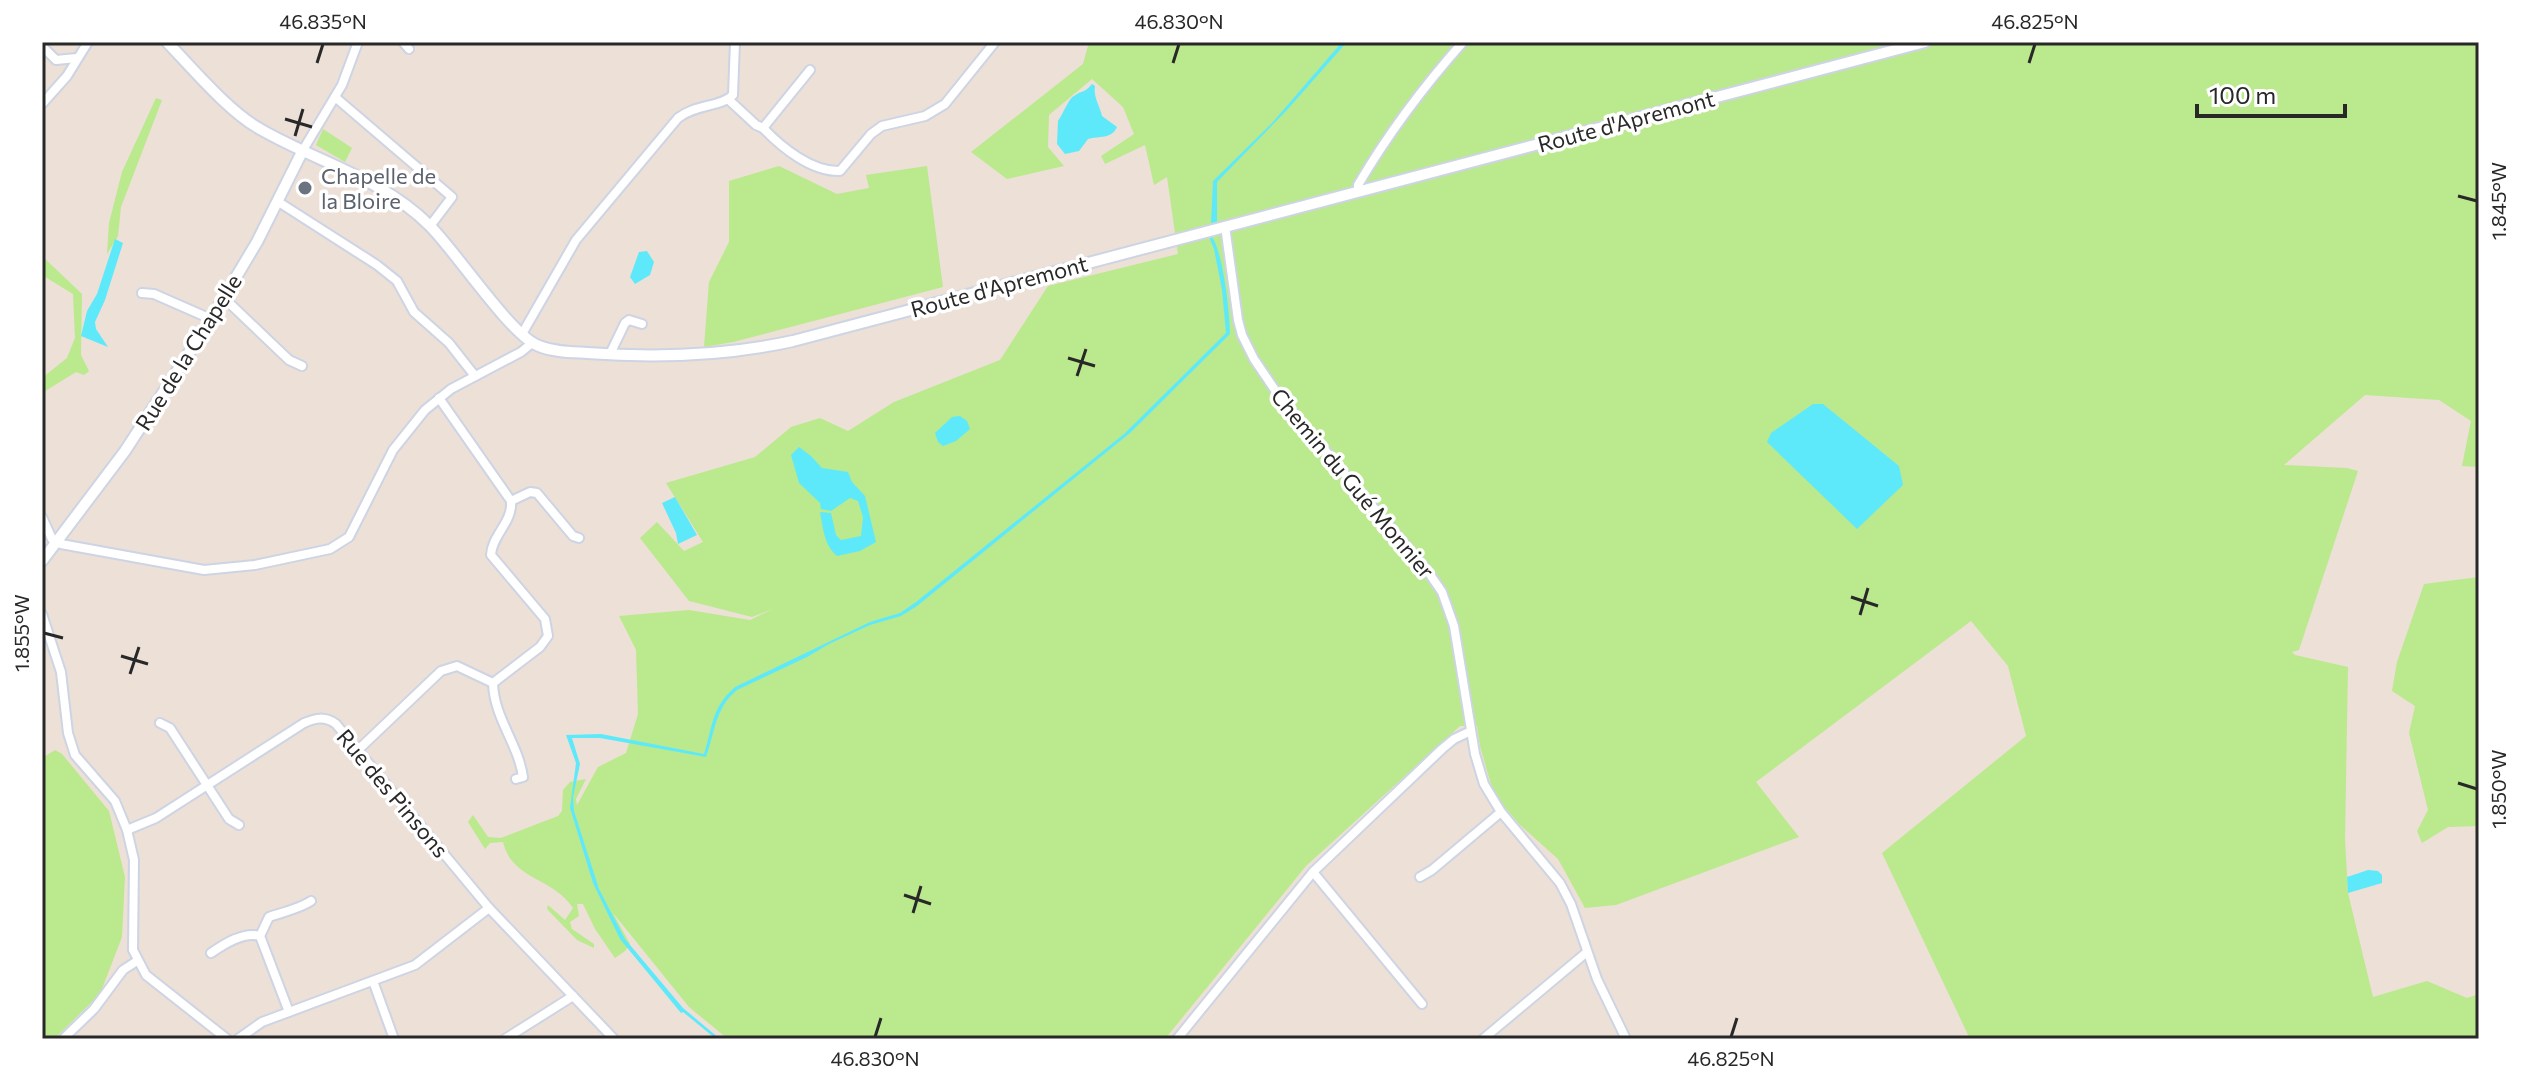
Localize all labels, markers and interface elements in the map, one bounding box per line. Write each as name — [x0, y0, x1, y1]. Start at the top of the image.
text: 46.835°N — [279, 9, 367, 33]
text: 46.830°N — [1134, 9, 1224, 33]
text: 46.825°N — [1991, 9, 2079, 33]
scale bar — [2197, 68, 2345, 118]
text: 100 m — [2209, 80, 2276, 109]
street label: Route d'Apremont — [1534, 84, 1718, 158]
place label: Chapelle de la Bloire — [321, 162, 436, 214]
text: 1.845°W — [2486, 162, 2510, 240]
marker: Chapelle de la Bloire — [296, 179, 314, 197]
street label: Route d'Apremont — [907, 249, 1091, 323]
street label: Rue de la Chapelle — [129, 269, 247, 435]
street label: Chemin du Gué Monnier — [1266, 382, 1441, 584]
text: 1.855°W — [9, 594, 33, 672]
street label: Rue des Pinsons — [332, 723, 454, 863]
text: 1.850°W — [2486, 749, 2510, 829]
text: 46.830°N — [830, 1046, 920, 1070]
text: 46.825°N — [1687, 1046, 1775, 1070]

